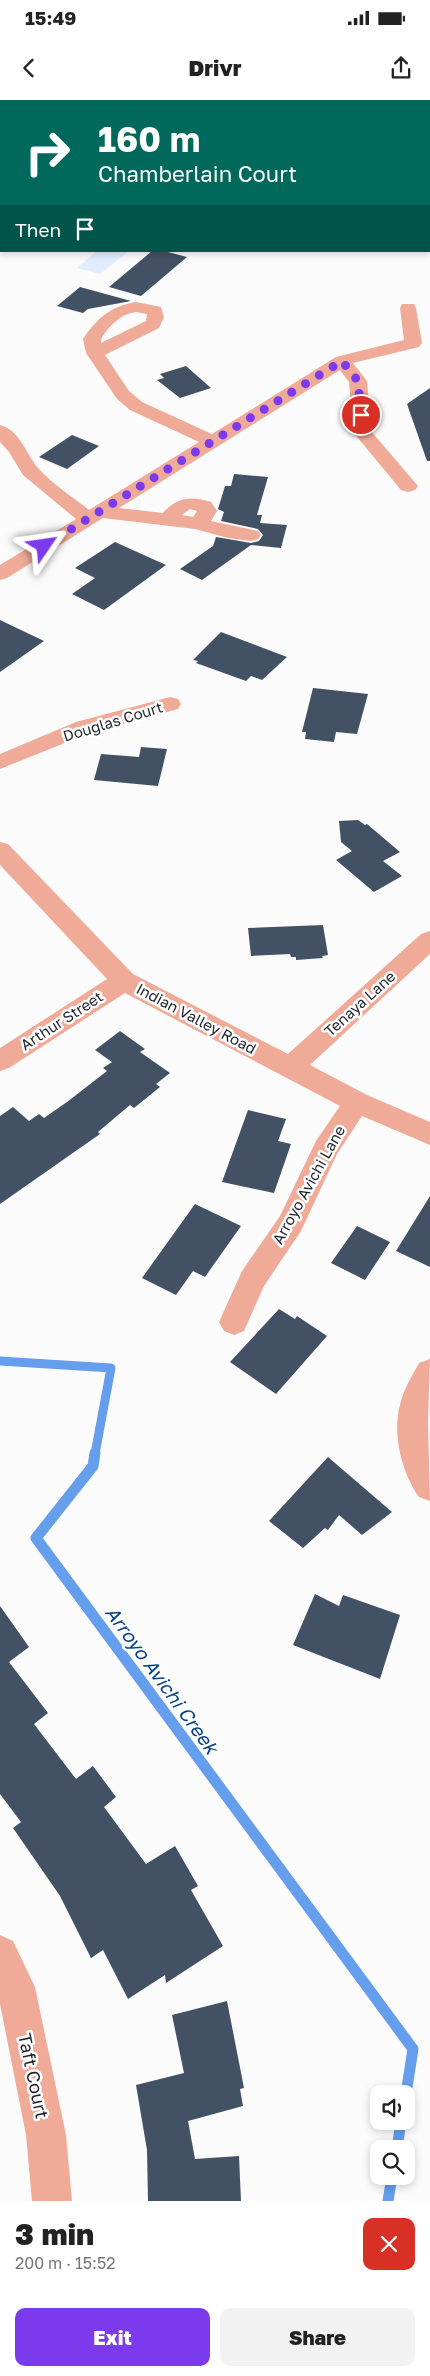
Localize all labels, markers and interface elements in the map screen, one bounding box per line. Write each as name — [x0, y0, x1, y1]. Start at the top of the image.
text: 15:49 — [25, 6, 76, 29]
icon: back — [15, 54, 43, 82]
text: Drivr — [188, 54, 242, 81]
icon: share — [387, 54, 415, 82]
text: 160 m — [98, 118, 200, 160]
icon: right — [15, 120, 80, 185]
text: Chamberlain Court — [98, 160, 297, 187]
icon: arrive — [71, 215, 99, 243]
text: Then — [15, 218, 61, 241]
pin — [340, 394, 382, 436]
icon: arrive — [347, 401, 375, 429]
position arrow — [17, 519, 69, 571]
street label: Douglas Court — [61, 697, 165, 745]
street label: Tenaya Lane — [320, 966, 399, 1040]
street label: Indian Valley Road — [134, 979, 259, 1057]
street label: Arthur Street — [17, 987, 106, 1053]
street label: Arroyo Avichi Lane — [268, 1122, 348, 1247]
water label: Arroyo Avichi Creek — [101, 1601, 225, 1760]
street label: Taft Court — [14, 2031, 54, 2120]
map controls — [370, 2085, 415, 2185]
button: sound — [370, 2085, 415, 2130]
button: search — [370, 2140, 415, 2185]
text: 3 min — [15, 2216, 94, 2252]
button: close — [363, 2218, 415, 2270]
text: 200 m · 15:52 — [15, 2253, 115, 2273]
button: Exit — [15, 2308, 210, 2366]
button: Share — [220, 2308, 415, 2366]

